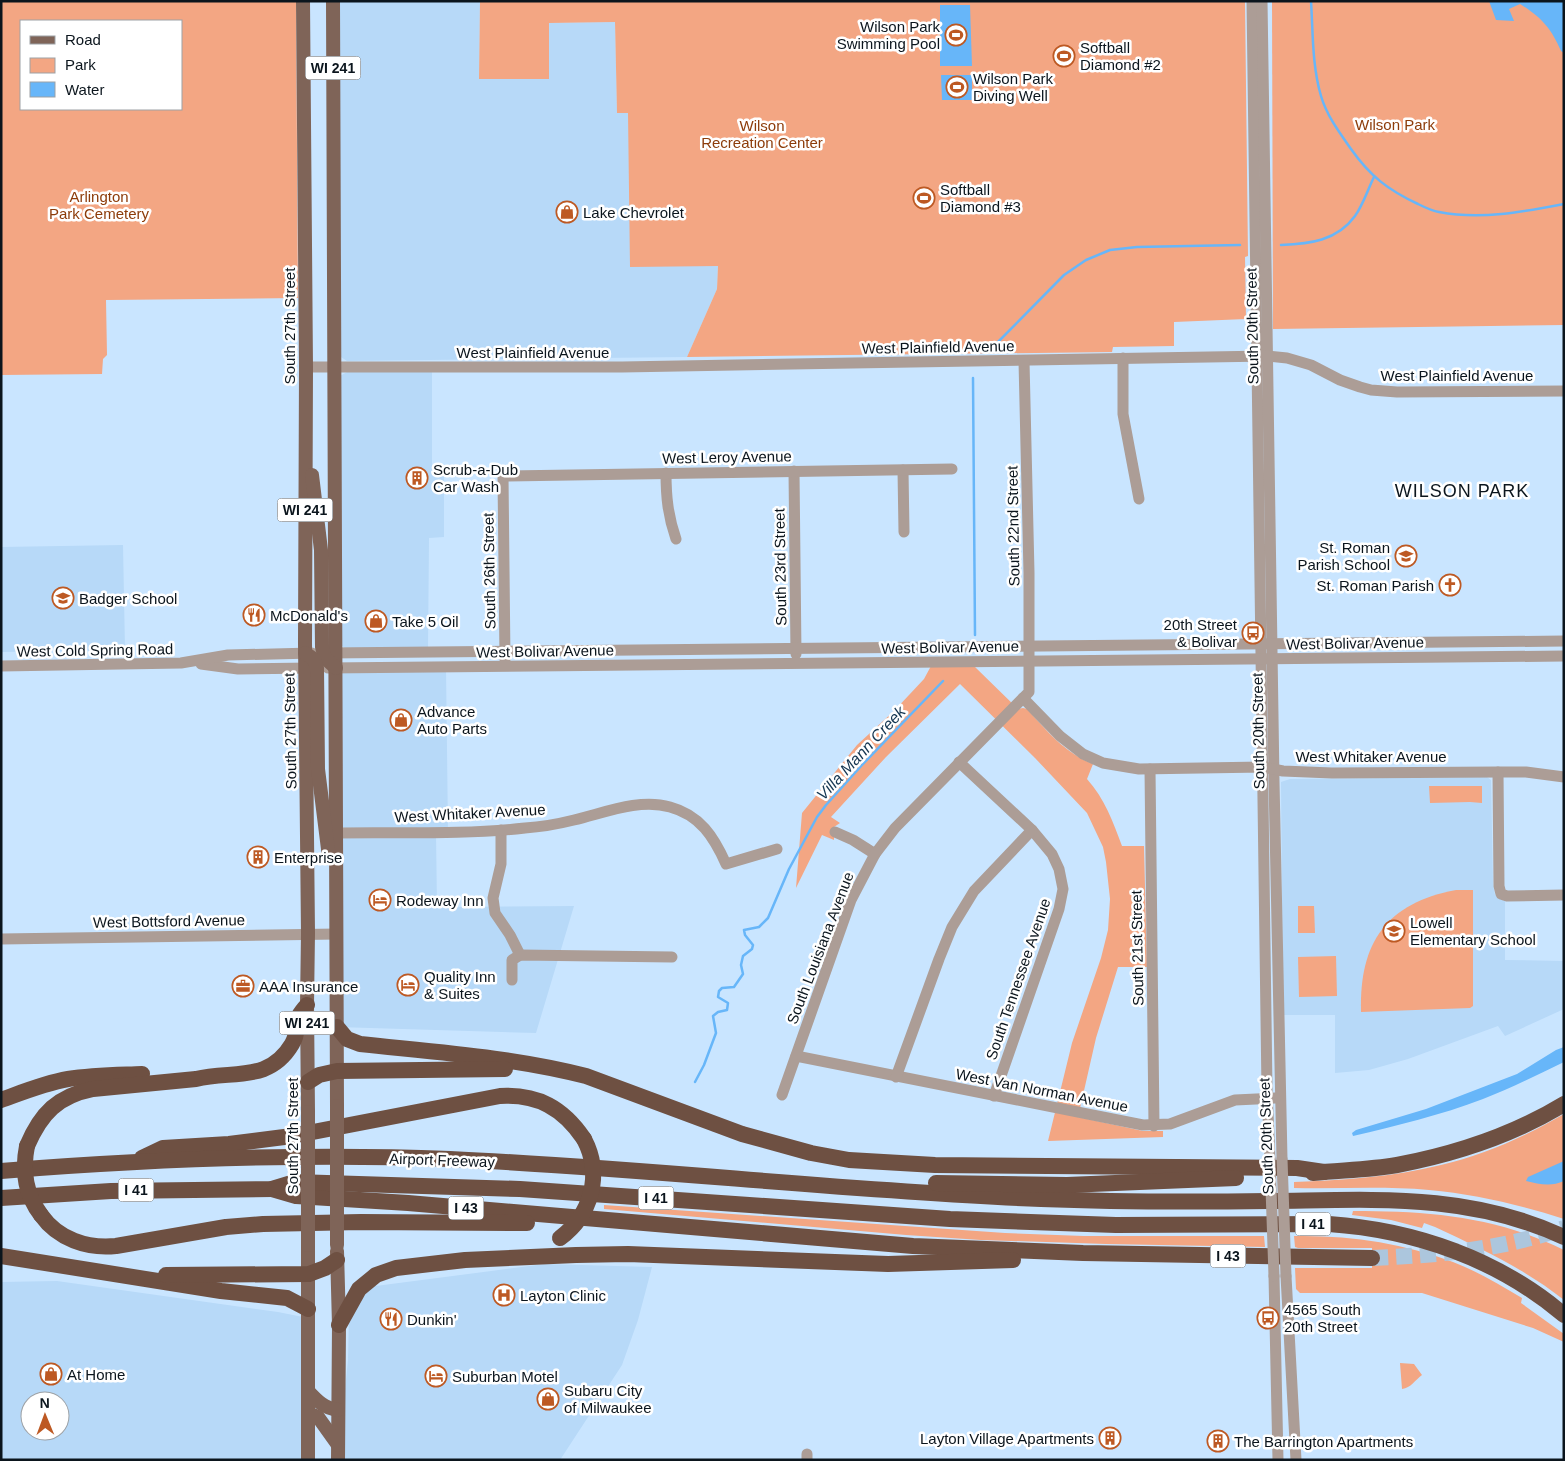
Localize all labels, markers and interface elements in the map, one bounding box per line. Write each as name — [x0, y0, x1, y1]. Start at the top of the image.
place label: Wilson Park Swimming Pool — [837, 18, 940, 52]
legend — [20, 20, 182, 110]
sports icon: Wilson Park Swimming Pool — [944, 23, 968, 47]
text: Road — [65, 31, 101, 48]
place label: Softball Diamond #2 — [1080, 39, 1161, 73]
sports icon: Softball Diamond #2 — [1052, 44, 1076, 68]
text: Park — [65, 56, 96, 73]
road number: WI 241 — [306, 56, 360, 80]
place label: Wilson Park Diving Well — [973, 70, 1054, 104]
sports icon: Wilson Park Diving Well — [945, 75, 969, 99]
text: Water — [65, 81, 104, 98]
park label: Wilson Park — [1355, 116, 1436, 133]
park label: Wilson Recreation Center — [701, 117, 823, 151]
place label: Softball Diamond #3 — [940, 181, 1021, 215]
sports icon: Softball Diamond #3 — [912, 186, 936, 210]
park label: Arlington Park Cemetery — [49, 188, 150, 222]
shop icon: Lake Chevrolet — [555, 200, 579, 224]
place label: Lake Chevrolet — [583, 204, 685, 221]
street label: South 27th Street — [281, 267, 298, 384]
street label: South 20th Street — [1242, 267, 1262, 385]
street label: West Plainfield Avenue — [861, 337, 1015, 357]
street label: West Plainfield Avenue — [457, 344, 609, 361]
street label: West Plainfield Avenue — [1381, 367, 1533, 384]
street label: West Leroy Avenue — [662, 447, 792, 467]
place label: Scrub-a-Dub Car Wash — [433, 461, 518, 495]
street label: South 22nd Street — [1003, 465, 1023, 587]
building icon: Scrub-a-Dub Car Wash — [405, 466, 429, 490]
district label: WILSON PARK — [1395, 481, 1529, 501]
road number: WI 241 — [278, 498, 332, 522]
street label: South 23rd Street — [770, 507, 790, 626]
street label: South 26th Street — [479, 512, 499, 630]
place label: St. Roman Parish School — [1297, 539, 1390, 573]
school or university icon: St. Roman Parish School — [1394, 544, 1418, 568]
church icon: St. Roman Parish — [1438, 573, 1462, 597]
place label: St. Roman Parish — [1316, 577, 1434, 594]
school or university icon: Badger School — [51, 586, 75, 610]
place label: Badger School — [79, 590, 177, 607]
restaurant icon: McDonald's — [242, 603, 266, 627]
place label: McDonald's — [270, 607, 348, 624]
shop icon: Take 5 Oil — [364, 609, 388, 633]
place label: Take 5 Oil — [392, 613, 459, 630]
place label: 20th Street & Bolivar — [1164, 616, 1238, 650]
bus stop icon: 20th Street & Bolivar — [1241, 621, 1265, 645]
street label: West Bolivar Avenue — [1286, 633, 1424, 653]
street label: West Bolivar Avenue — [881, 637, 1019, 657]
street label: West Cold Spring Road — [17, 640, 173, 660]
street label: West Bolivar Avenue — [476, 641, 614, 661]
street label: South 27th Street — [280, 672, 300, 790]
street label: South 20th Street — [1248, 672, 1268, 790]
water label: Villa Mann Creek — [813, 702, 909, 803]
place label: Advance Auto Parts — [417, 703, 487, 737]
shop icon: Advance Auto Parts — [389, 708, 413, 732]
street label: West Whitaker Avenue — [1295, 748, 1447, 765]
street label: West Whitaker Avenue — [394, 801, 546, 825]
building icon: Enterprise — [246, 845, 270, 869]
place label: Enterprise — [274, 849, 342, 866]
street label: South Louisiana Avenue — [783, 870, 857, 1026]
hotel icon: Rodeway Inn — [368, 888, 392, 912]
street label: South 21st Street — [1127, 889, 1147, 1006]
place label: Rodeway Inn — [396, 892, 484, 909]
street label: South Tennessee Avenue — [982, 896, 1054, 1062]
street label: West Bottsford Avenue — [93, 911, 245, 931]
place label: Lowell Elementary School — [1410, 914, 1536, 948]
school or university icon: Lowell Elementary School — [1382, 919, 1406, 943]
place label: Quality Inn & Suites — [424, 968, 496, 1002]
hotel icon: Quality Inn & Suites — [396, 973, 420, 997]
office icon: AAA Insurance — [231, 974, 255, 998]
place label: AAA Insurance — [259, 978, 358, 995]
road number: WI 241 — [280, 1011, 334, 1034]
street label: West Van Norman Avenue — [954, 1065, 1130, 1115]
street label: South 27th Street — [284, 1077, 301, 1194]
street label: South 20th Street — [1255, 1077, 1277, 1195]
street label: Airport Freeway — [389, 1150, 496, 1170]
road number: I 41 — [118, 1178, 154, 1202]
road number: I 41 — [638, 1186, 674, 1210]
road number: I 43 — [448, 1196, 484, 1220]
road number: I 41 — [1296, 1212, 1330, 1236]
road number: I 43 — [1210, 1244, 1246, 1268]
hospital icon: Layton Clinic — [492, 1283, 516, 1307]
place label: Layton Clinic — [520, 1287, 606, 1304]
place label: 4565 South 20th Street — [1284, 1301, 1361, 1335]
bus stop icon: 4565 South 20th Street — [1256, 1306, 1280, 1330]
restaurant icon: Dunkin' — [379, 1307, 403, 1331]
place label: Dunkin' — [407, 1311, 457, 1328]
shop icon: At Home — [39, 1362, 63, 1386]
hotel icon: Suburban Motel — [424, 1364, 448, 1388]
place label: At Home — [67, 1366, 125, 1383]
place label: Suburban Motel — [452, 1368, 558, 1385]
place label: Subaru City of Milwaukee — [564, 1382, 652, 1416]
shop icon: Subaru City of Milwaukee — [536, 1387, 560, 1411]
north arrow — [20, 1391, 70, 1441]
text: N — [40, 1395, 50, 1411]
building icon: Layton Village Apartments — [1098, 1426, 1122, 1450]
building icon: The Barrington Apartments — [1206, 1429, 1230, 1453]
place label: Layton Village Apartments — [920, 1430, 1094, 1447]
place label: The Barrington Apartments — [1234, 1433, 1413, 1450]

